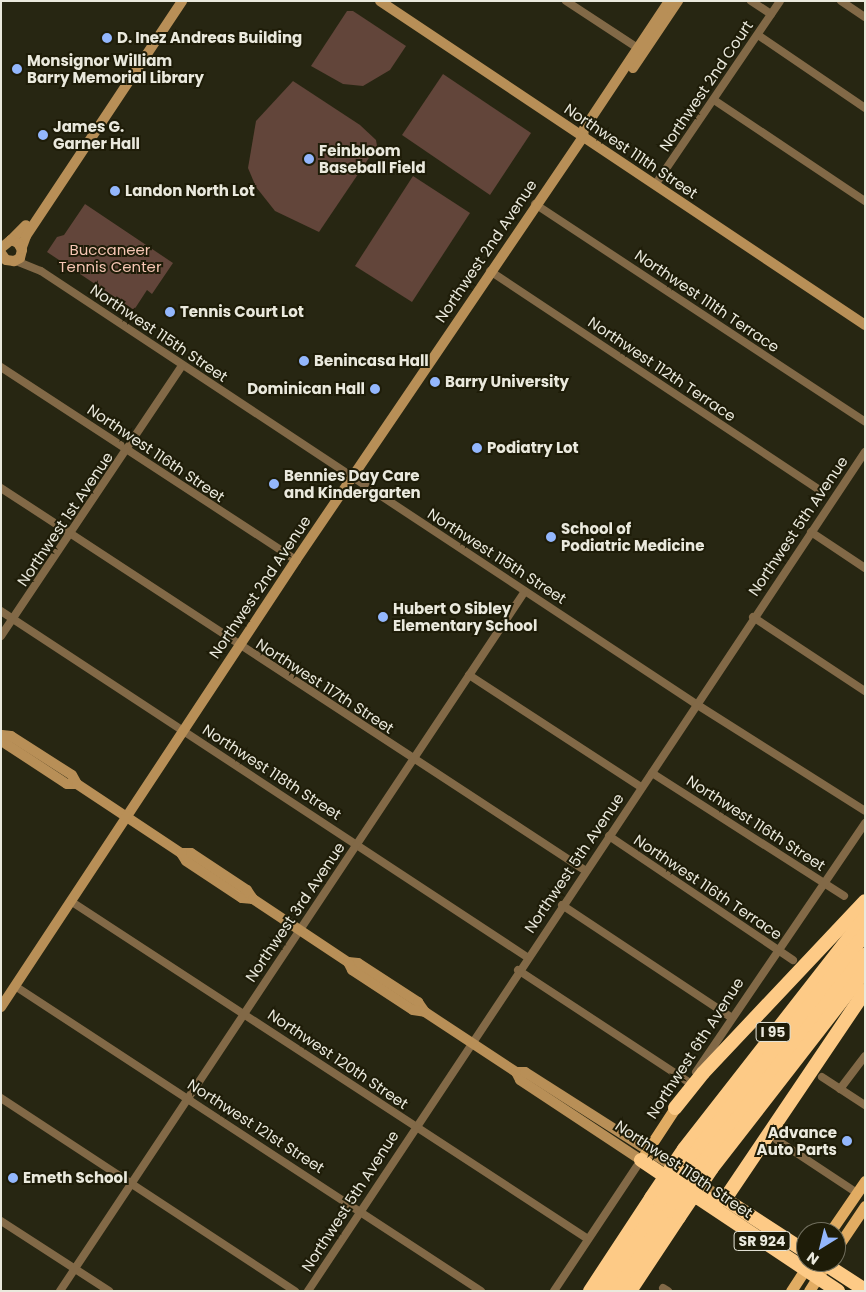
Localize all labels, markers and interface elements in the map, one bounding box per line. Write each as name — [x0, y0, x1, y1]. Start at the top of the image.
street label: Northwest 2nd Court — [656, 17, 756, 155]
place label: D. Inez Andreas Building — [117, 29, 302, 47]
marker: D. Inez Andreas Building — [101, 32, 113, 44]
place label: Monsignor William Barry Memorial Library — [27, 51, 204, 86]
marker: Monsignor William Barry Memorial Library — [11, 63, 23, 75]
street label: Northwest 111th Street — [561, 100, 701, 202]
place label: James G. Garner Hall — [53, 117, 140, 152]
marker: James G. Garner Hall — [37, 129, 49, 141]
place label: Feinbloom Baseball Field — [319, 141, 426, 176]
marker: Feinbloom Baseball Field — [303, 153, 315, 165]
street label: Northwest 2nd Avenue — [431, 176, 541, 326]
place label: Landon North Lot — [125, 182, 255, 200]
marker: Landon North Lot — [109, 185, 121, 197]
park label: Buccaneer Tennis Center — [59, 240, 161, 275]
street label: Northwest 111th Terrace — [631, 246, 783, 356]
street label: Northwest 115th Street — [87, 280, 231, 386]
place label: Tennis Court Lot — [180, 303, 304, 321]
marker: Tennis Court Lot — [164, 306, 176, 318]
street label: Northwest 112th Terrace — [585, 313, 739, 425]
place label: Benincasa Hall — [314, 352, 429, 370]
marker: Benincasa Hall — [298, 355, 310, 367]
place label: Barry University — [445, 373, 569, 391]
marker: Barry University — [429, 376, 441, 388]
place label: Dominican Hall — [247, 380, 365, 398]
marker: Dominican Hall — [369, 383, 381, 395]
street label: Northwest 116th Street — [84, 400, 228, 506]
place label: Podiatry Lot — [487, 439, 579, 457]
marker: Podiatry Lot — [471, 442, 483, 454]
street label: Northwest 1st Avenue — [13, 448, 117, 590]
street label: Northwest 5th Avenue — [745, 453, 851, 599]
place label: Bennies Day Care and Kindergarten — [284, 466, 421, 501]
marker: Bennies Day Care and Kindergarten — [268, 478, 280, 490]
street label: Northwest 115th Street — [424, 504, 570, 608]
street label: Northwest 2nd Avenue — [205, 512, 315, 662]
place label: School of Podiatric Medicine — [561, 519, 704, 554]
marker: School of Podiatric Medicine — [545, 531, 557, 543]
place label: Hubert O Sibley Elementary School — [393, 599, 537, 634]
marker: Hubert O Sibley Elementary School — [377, 611, 389, 623]
street label: Northwest 117th Street — [253, 635, 397, 737]
street label: Northwest 118th Street — [199, 720, 345, 824]
street label: Northwest 116th Street — [683, 771, 829, 875]
street label: Northwest 5th Avenue — [521, 790, 627, 936]
street label: Northwest 116th Terrace — [630, 831, 786, 943]
street label: Northwest 3rd Avenue — [242, 839, 348, 985]
street label: Northwest 6th Avenue — [643, 974, 747, 1122]
street label: Northwest 120th Street — [264, 1005, 412, 1113]
road number: I 95 — [756, 1020, 790, 1044]
street label: Northwest 121st Street — [184, 1075, 328, 1177]
street label: Northwest 119th Street — [612, 1116, 756, 1222]
place label: Advance Auto Parts — [757, 1123, 837, 1158]
street label: Northwest 5th Avenue — [298, 1127, 402, 1275]
marker: Advance Auto Parts — [841, 1135, 853, 1147]
place label: Emeth School — [23, 1169, 128, 1187]
marker: Emeth School — [7, 1172, 19, 1184]
north arrow — [796, 1222, 846, 1272]
road number: SR 924 — [733, 1230, 791, 1252]
text: N — [803, 1247, 823, 1270]

